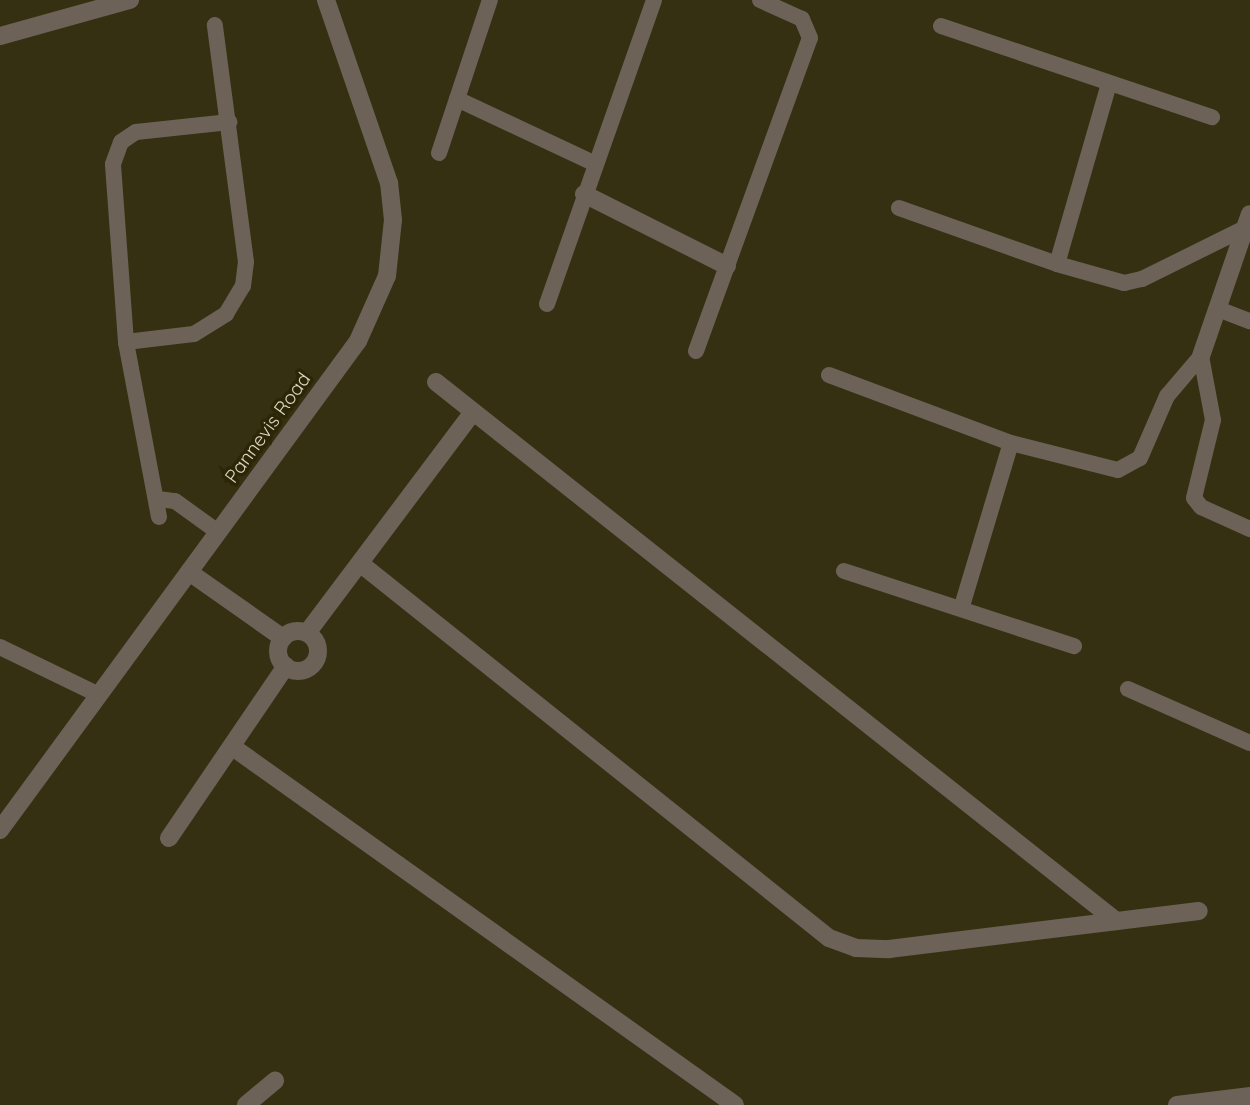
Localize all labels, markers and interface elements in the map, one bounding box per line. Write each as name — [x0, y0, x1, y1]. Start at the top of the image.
street label: Pannevis Road — [220, 368, 316, 488]

